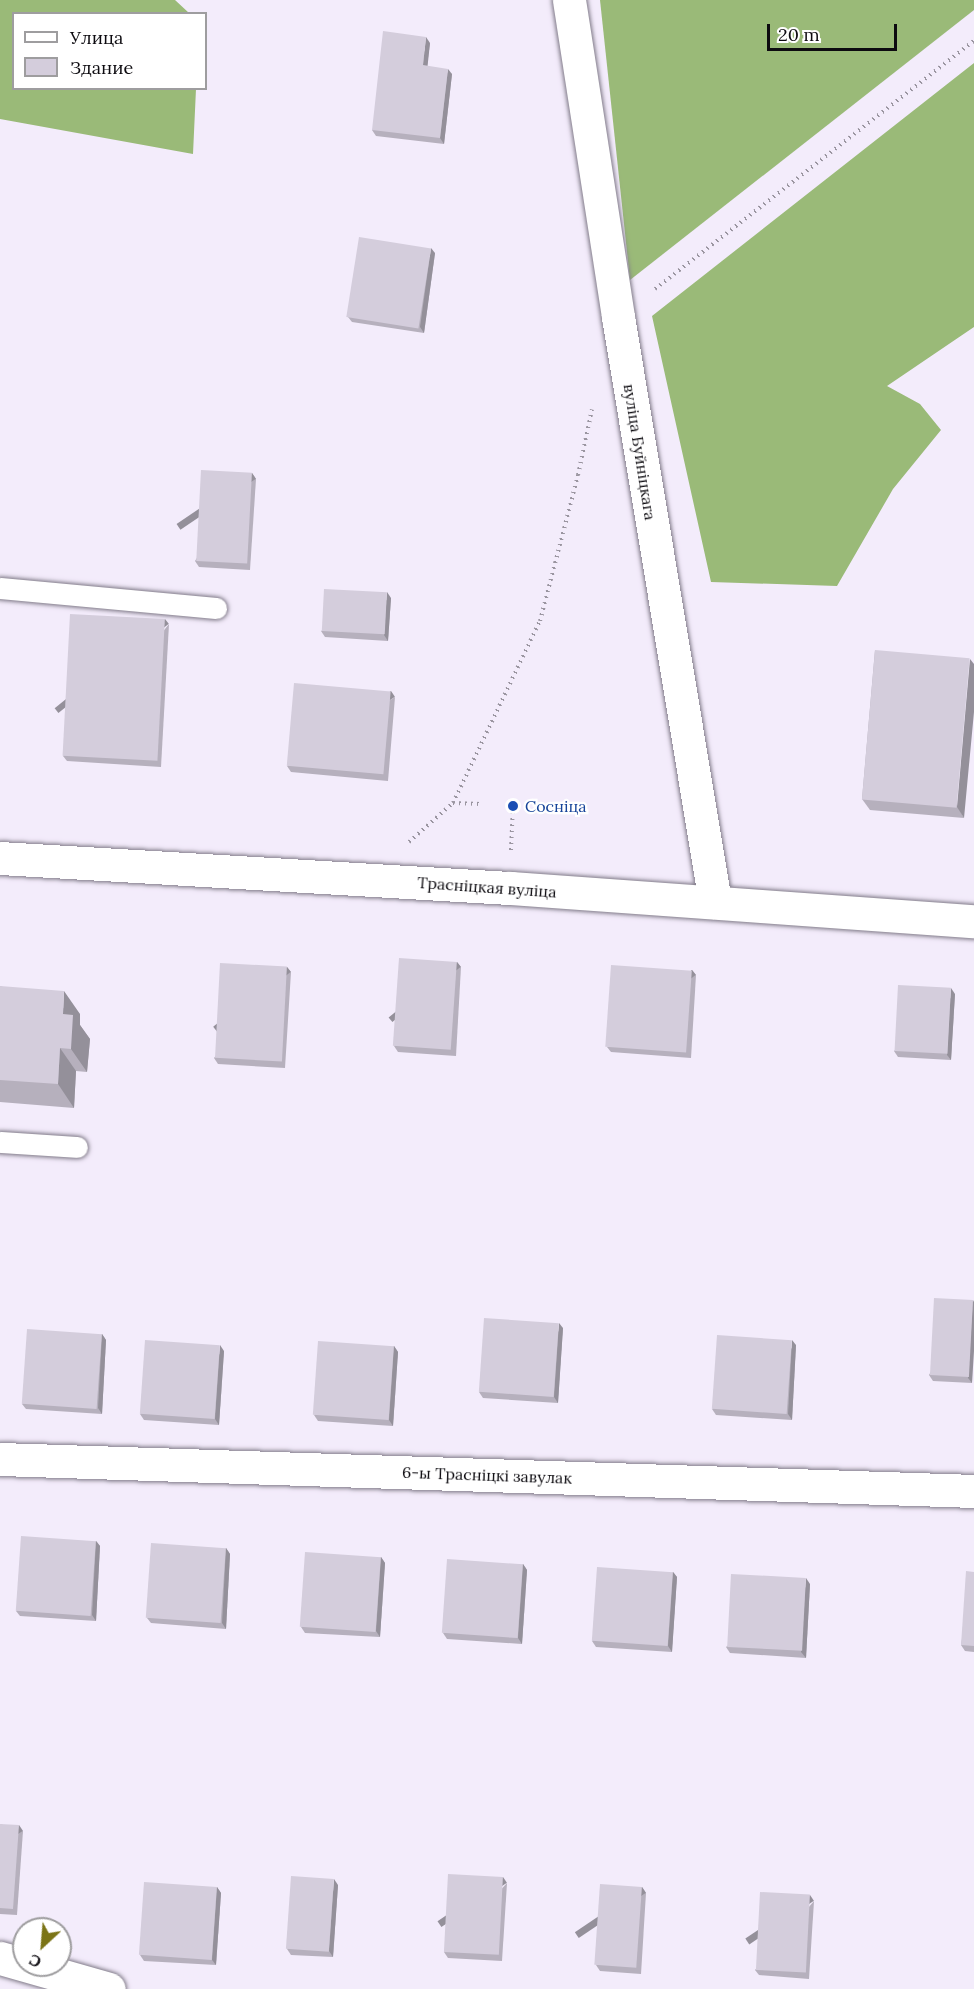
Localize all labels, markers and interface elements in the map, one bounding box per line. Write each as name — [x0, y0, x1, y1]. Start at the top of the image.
legend — [12, 12, 207, 90]
scale bar — [770, 12, 900, 50]
text: 20 m — [778, 23, 820, 46]
text: Улица — [70, 26, 123, 49]
text: Здание — [70, 56, 133, 79]
street label: вуліца Буйніцкага — [620, 382, 660, 522]
place label: Сосніца — [525, 796, 587, 816]
marker: Сосніца — [506, 799, 520, 813]
street label: Трасніцкая вуліца — [417, 873, 557, 901]
street label: 6-ы Трасніцкі завулак — [402, 1462, 572, 1488]
north arrow — [12, 1917, 72, 1977]
text: С — [26, 1950, 44, 1973]

